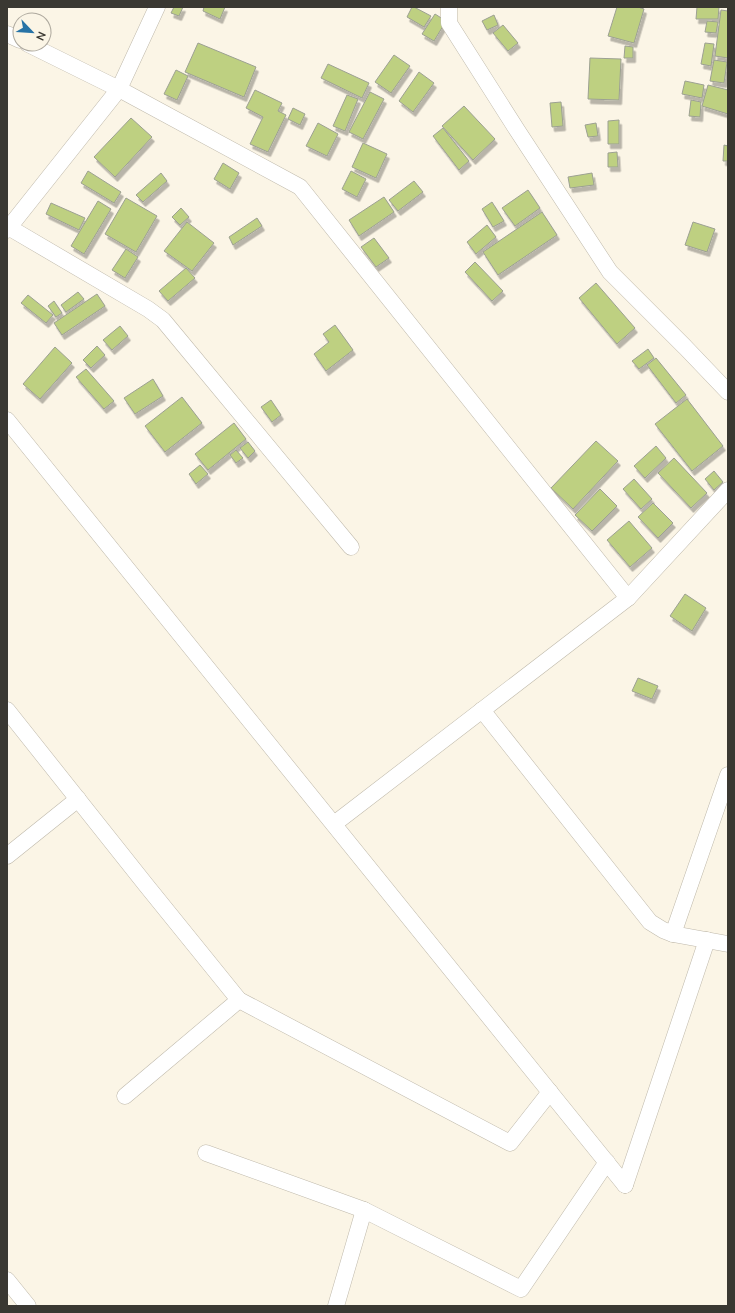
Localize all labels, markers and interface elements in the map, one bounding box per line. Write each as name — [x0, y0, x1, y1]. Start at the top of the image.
north arrow — [12, 12, 52, 52]
text: N — [32, 29, 49, 43]

